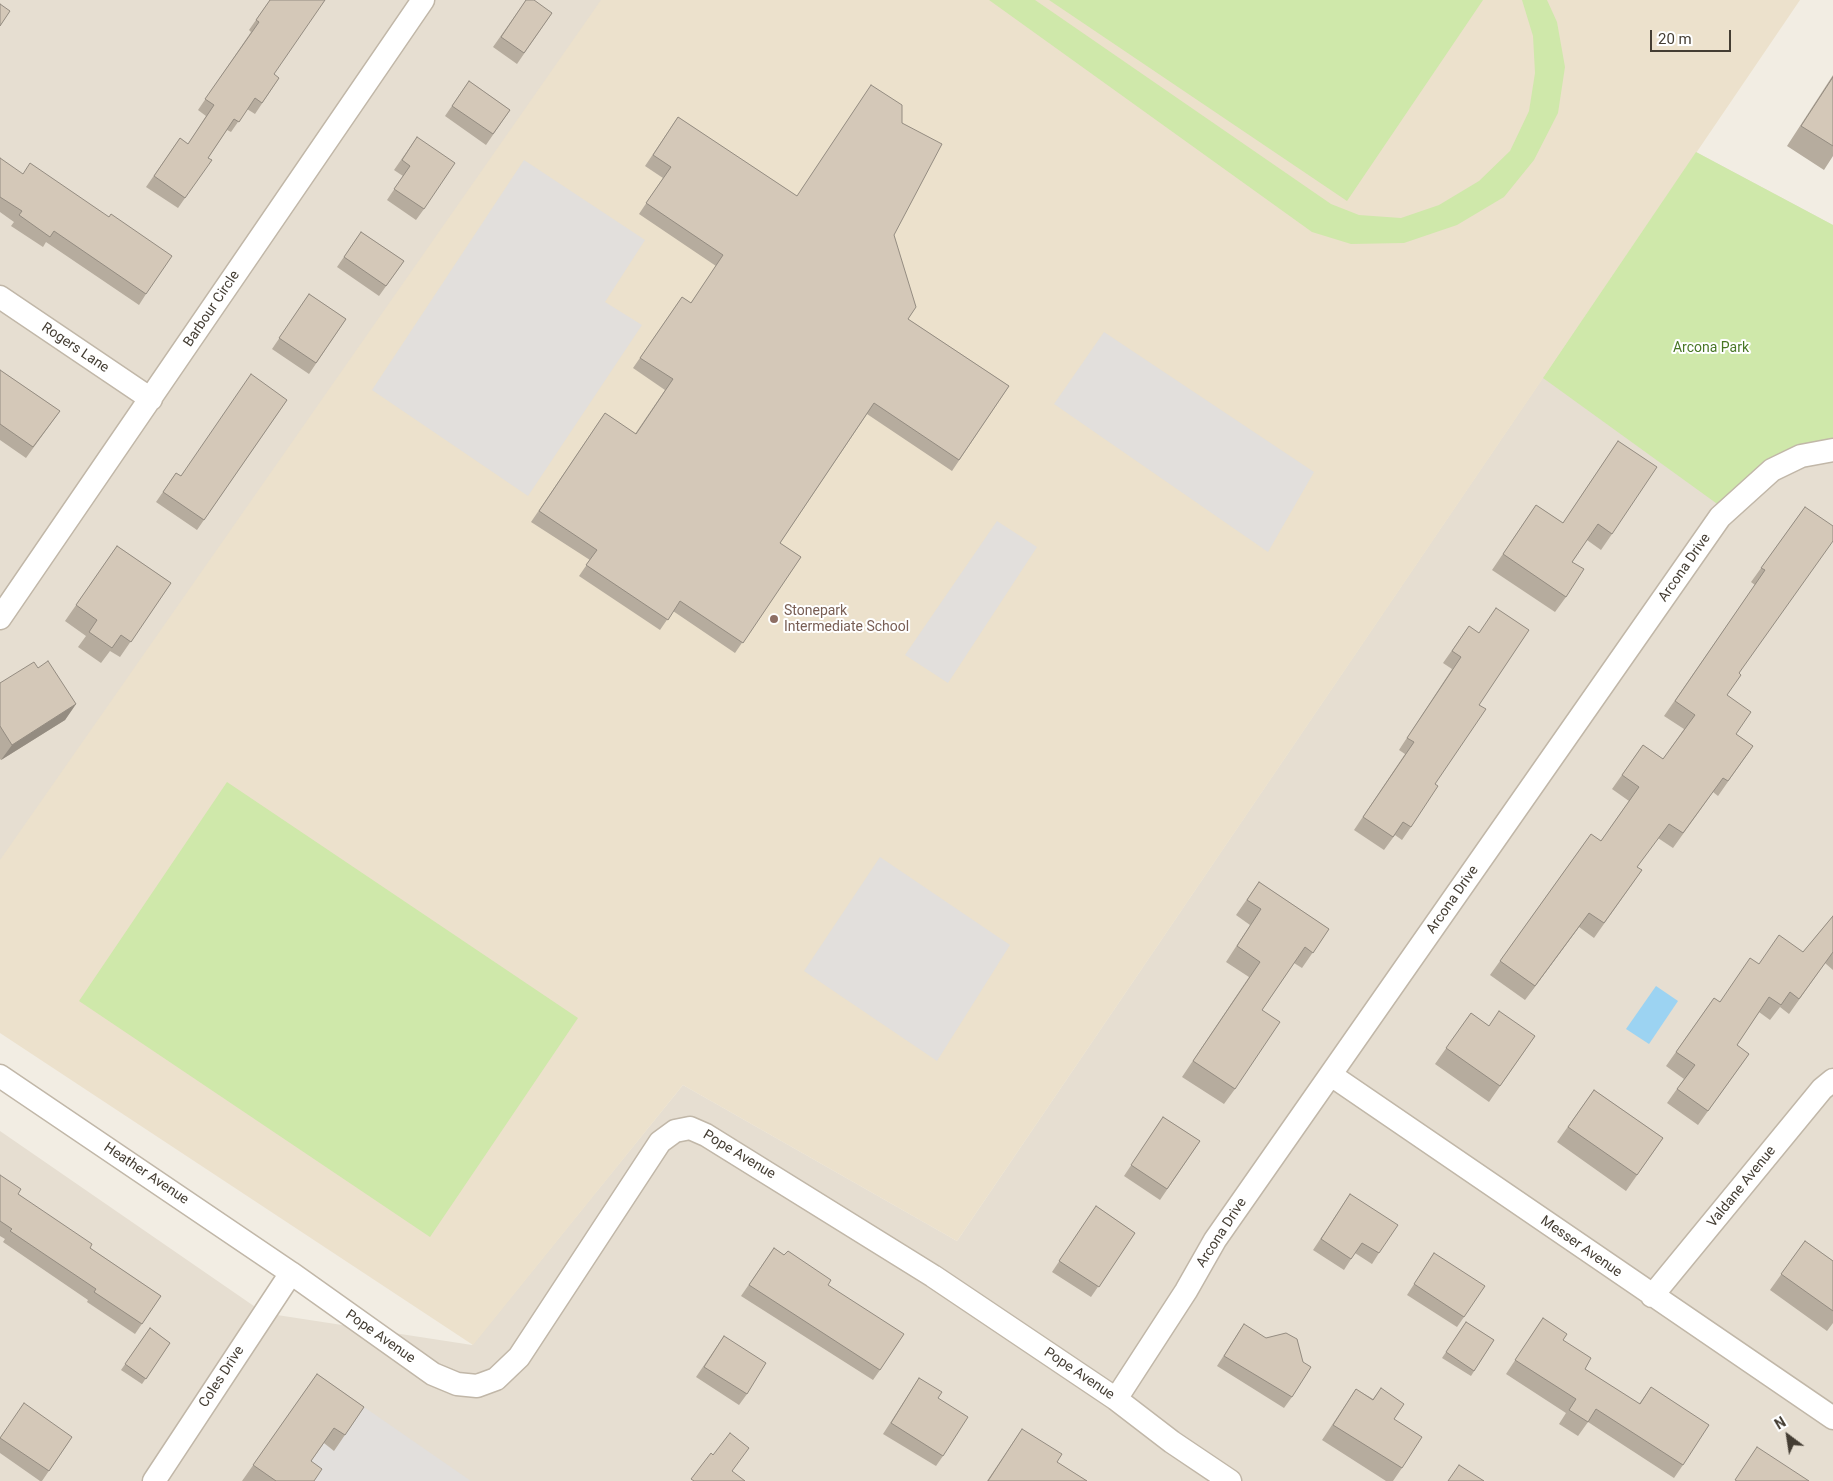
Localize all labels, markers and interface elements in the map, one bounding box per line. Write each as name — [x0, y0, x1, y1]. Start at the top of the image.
scale bar — [1653, 20, 1734, 52]
text: 20 m — [1658, 30, 1692, 48]
street label: Barbour Circle — [180, 268, 244, 350]
street label: Rogers Lane — [38, 319, 112, 377]
park label: Arcona Park — [1673, 340, 1749, 356]
street label: Arcona Drive — [1655, 531, 1715, 605]
place label: Stonepark Intermediate School — [784, 603, 909, 636]
marker: Stonepark Intermediate School — [768, 613, 780, 625]
street label: Arcona Drive — [1423, 863, 1483, 937]
street label: Pope Avenue — [700, 1127, 778, 1183]
street label: Heather Avenue — [100, 1139, 192, 1209]
street label: Valdane Avenue — [1704, 1143, 1780, 1231]
street label: Arcona Drive — [1193, 1195, 1251, 1271]
street label: Messer Avenue — [1537, 1213, 1625, 1281]
street label: Pope Avenue — [342, 1307, 418, 1367]
street label: Coles Drive — [196, 1343, 248, 1411]
street label: Pope Avenue — [1041, 1344, 1117, 1404]
north arrow — [1763, 1411, 1813, 1461]
text: N — [1772, 1414, 1789, 1433]

